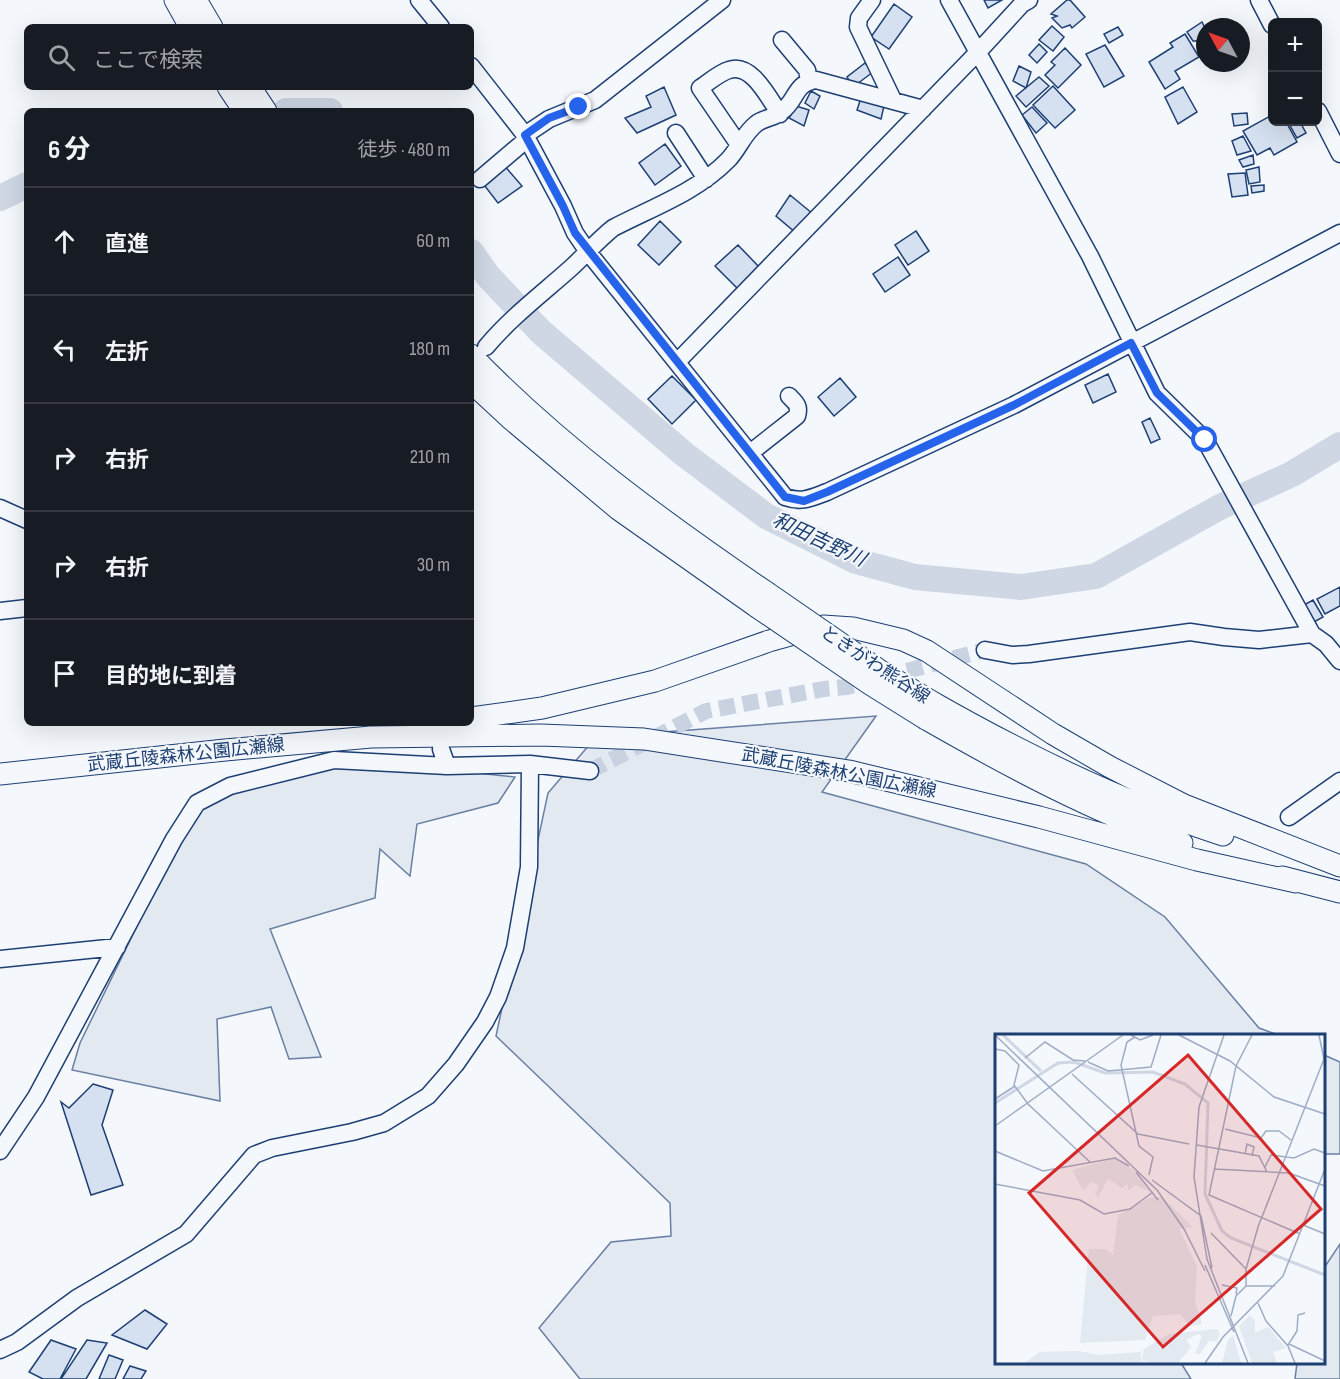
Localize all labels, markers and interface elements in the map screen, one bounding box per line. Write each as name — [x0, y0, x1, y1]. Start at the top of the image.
north arrow — [1196, 18, 1250, 72]
map controls — [1268, 18, 1322, 126]
button: + — [1268, 18, 1322, 72]
search box — [24, 24, 474, 90]
icon: search — [45, 41, 78, 74]
text: ここで検索 — [93, 47, 203, 74]
button: − — [1268, 72, 1322, 126]
route end — [565, 93, 591, 119]
text: 6 分 — [48, 135, 90, 166]
text: 徒歩 · 480 m — [358, 138, 450, 162]
icon: ahead — [48, 225, 81, 258]
text: 60 m — [416, 229, 450, 253]
text: 直進 — [105, 231, 149, 258]
icon: left — [48, 333, 81, 366]
text: 180 m — [409, 337, 450, 361]
text: 左折 — [105, 339, 149, 366]
route start — [1191, 426, 1217, 452]
icon: right — [48, 441, 81, 474]
text: 210 m — [410, 445, 450, 469]
text: 右折 — [105, 447, 149, 474]
water label: 和田吉野川 — [769, 508, 871, 573]
icon: right — [48, 549, 81, 582]
text: 30 m — [417, 553, 450, 577]
text: 右折 — [105, 555, 149, 582]
street label: ときがわ熊谷線 — [816, 622, 934, 708]
icon: arrive — [48, 657, 81, 690]
text: 目的地に到着 — [105, 663, 237, 690]
street label: 武蔵丘陵森林公園広瀬線 — [86, 734, 286, 776]
street label: 武蔵丘陵森林公園広瀬線 — [740, 744, 938, 802]
inset map — [995, 1034, 1325, 1364]

